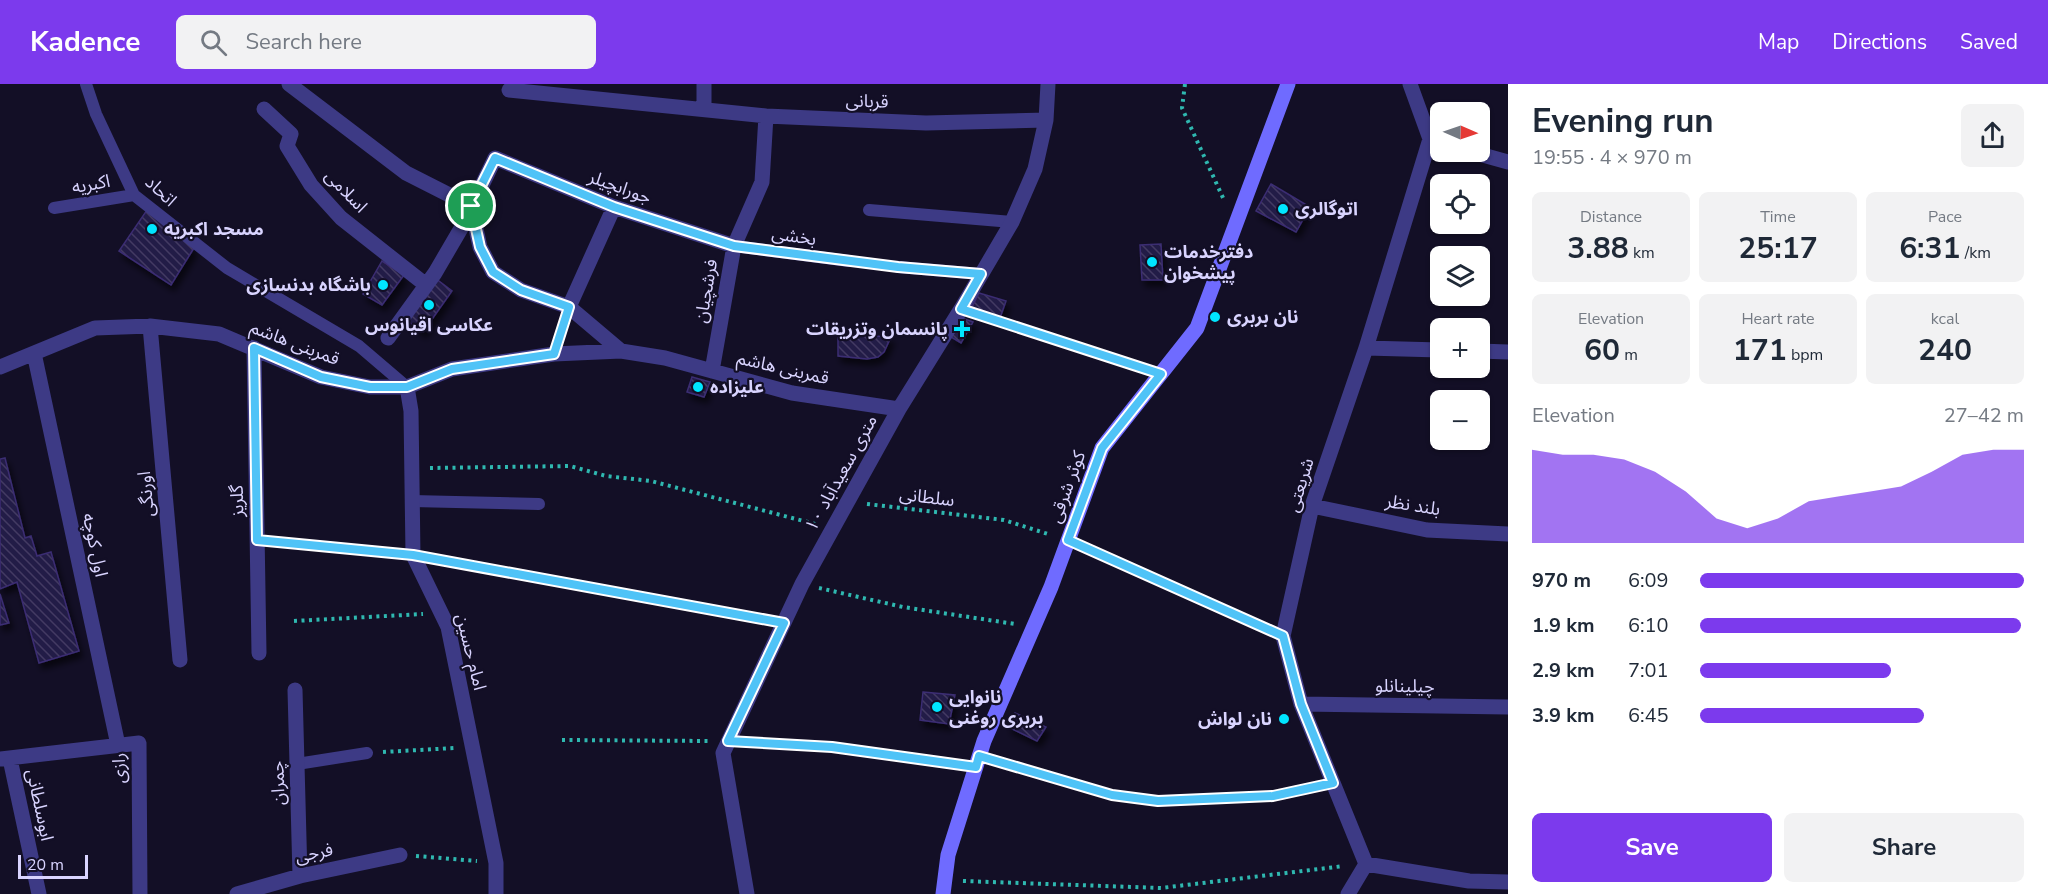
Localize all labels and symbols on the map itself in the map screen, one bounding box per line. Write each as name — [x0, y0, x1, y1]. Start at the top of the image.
street label: قربانی — [845, 88, 889, 114]
north arrow — [1430, 102, 1490, 162]
street label: اسلامی — [319, 164, 373, 218]
street label: جورابچیلر — [584, 164, 655, 209]
street label: اکبریه — [70, 169, 112, 199]
street label: اتحاد — [140, 170, 182, 212]
pin — [445, 180, 496, 231]
place label: اتوگالری — [1295, 197, 1358, 221]
marker: اتوگالری — [1276, 202, 1290, 216]
place label: مسجد اکبریه — [164, 217, 264, 241]
street label: بخشی — [770, 221, 818, 251]
marker: مسجد اکبریه — [145, 222, 159, 236]
place label: دفترخدمات پیشخوان — [1164, 240, 1253, 285]
marker: دفترخدمات پیشخوان — [1145, 255, 1159, 269]
street label: فرشچیان — [689, 257, 723, 325]
place label: باشگاه بدنسازی — [246, 273, 371, 297]
marker: باشگاه بدنسازی — [376, 278, 390, 292]
marker: عکاسی اقیانوس — [422, 298, 436, 312]
place label: نان بربری — [1227, 305, 1298, 329]
marker: نان بربری — [1208, 310, 1222, 324]
place label: عکاسی اقیانوس — [365, 313, 493, 337]
street label: قمربنی هاشم — [247, 315, 343, 372]
place label: پانسمان وتزریقات — [806, 317, 948, 341]
marker: پانسمان وتزریقات — [953, 320, 971, 338]
street label: قمربنی هاشم — [734, 346, 831, 391]
place label: علیزاده — [710, 375, 764, 399]
marker: علیزاده — [691, 380, 705, 394]
street label: ۱۰ متری سعیدآباد — [799, 411, 883, 535]
street label: کوثر شرقی — [1043, 447, 1091, 526]
street label: شریعتی — [1280, 455, 1320, 515]
street label: اورنگی — [132, 470, 160, 518]
street label: سلطانی — [898, 482, 956, 512]
street label: گلریز — [225, 484, 249, 518]
street label: بلند نظر — [1383, 489, 1442, 521]
street label: اول کوچه — [77, 511, 113, 579]
street label: امام حسین — [448, 611, 492, 693]
street label: چیلینانلو — [1375, 673, 1435, 699]
place label: نانوایی بربری روغنی — [949, 685, 1043, 730]
marker: نانوایی بربری روغنی — [930, 700, 944, 714]
place label: نان لواش — [1198, 707, 1272, 731]
marker: نان لواش — [1277, 712, 1291, 726]
street label: رازی — [107, 752, 131, 784]
street label: چمران — [265, 760, 291, 806]
street label: ابوسلطانی — [21, 767, 59, 843]
street label: فرجی — [293, 837, 335, 869]
scale bar — [18, 852, 88, 880]

